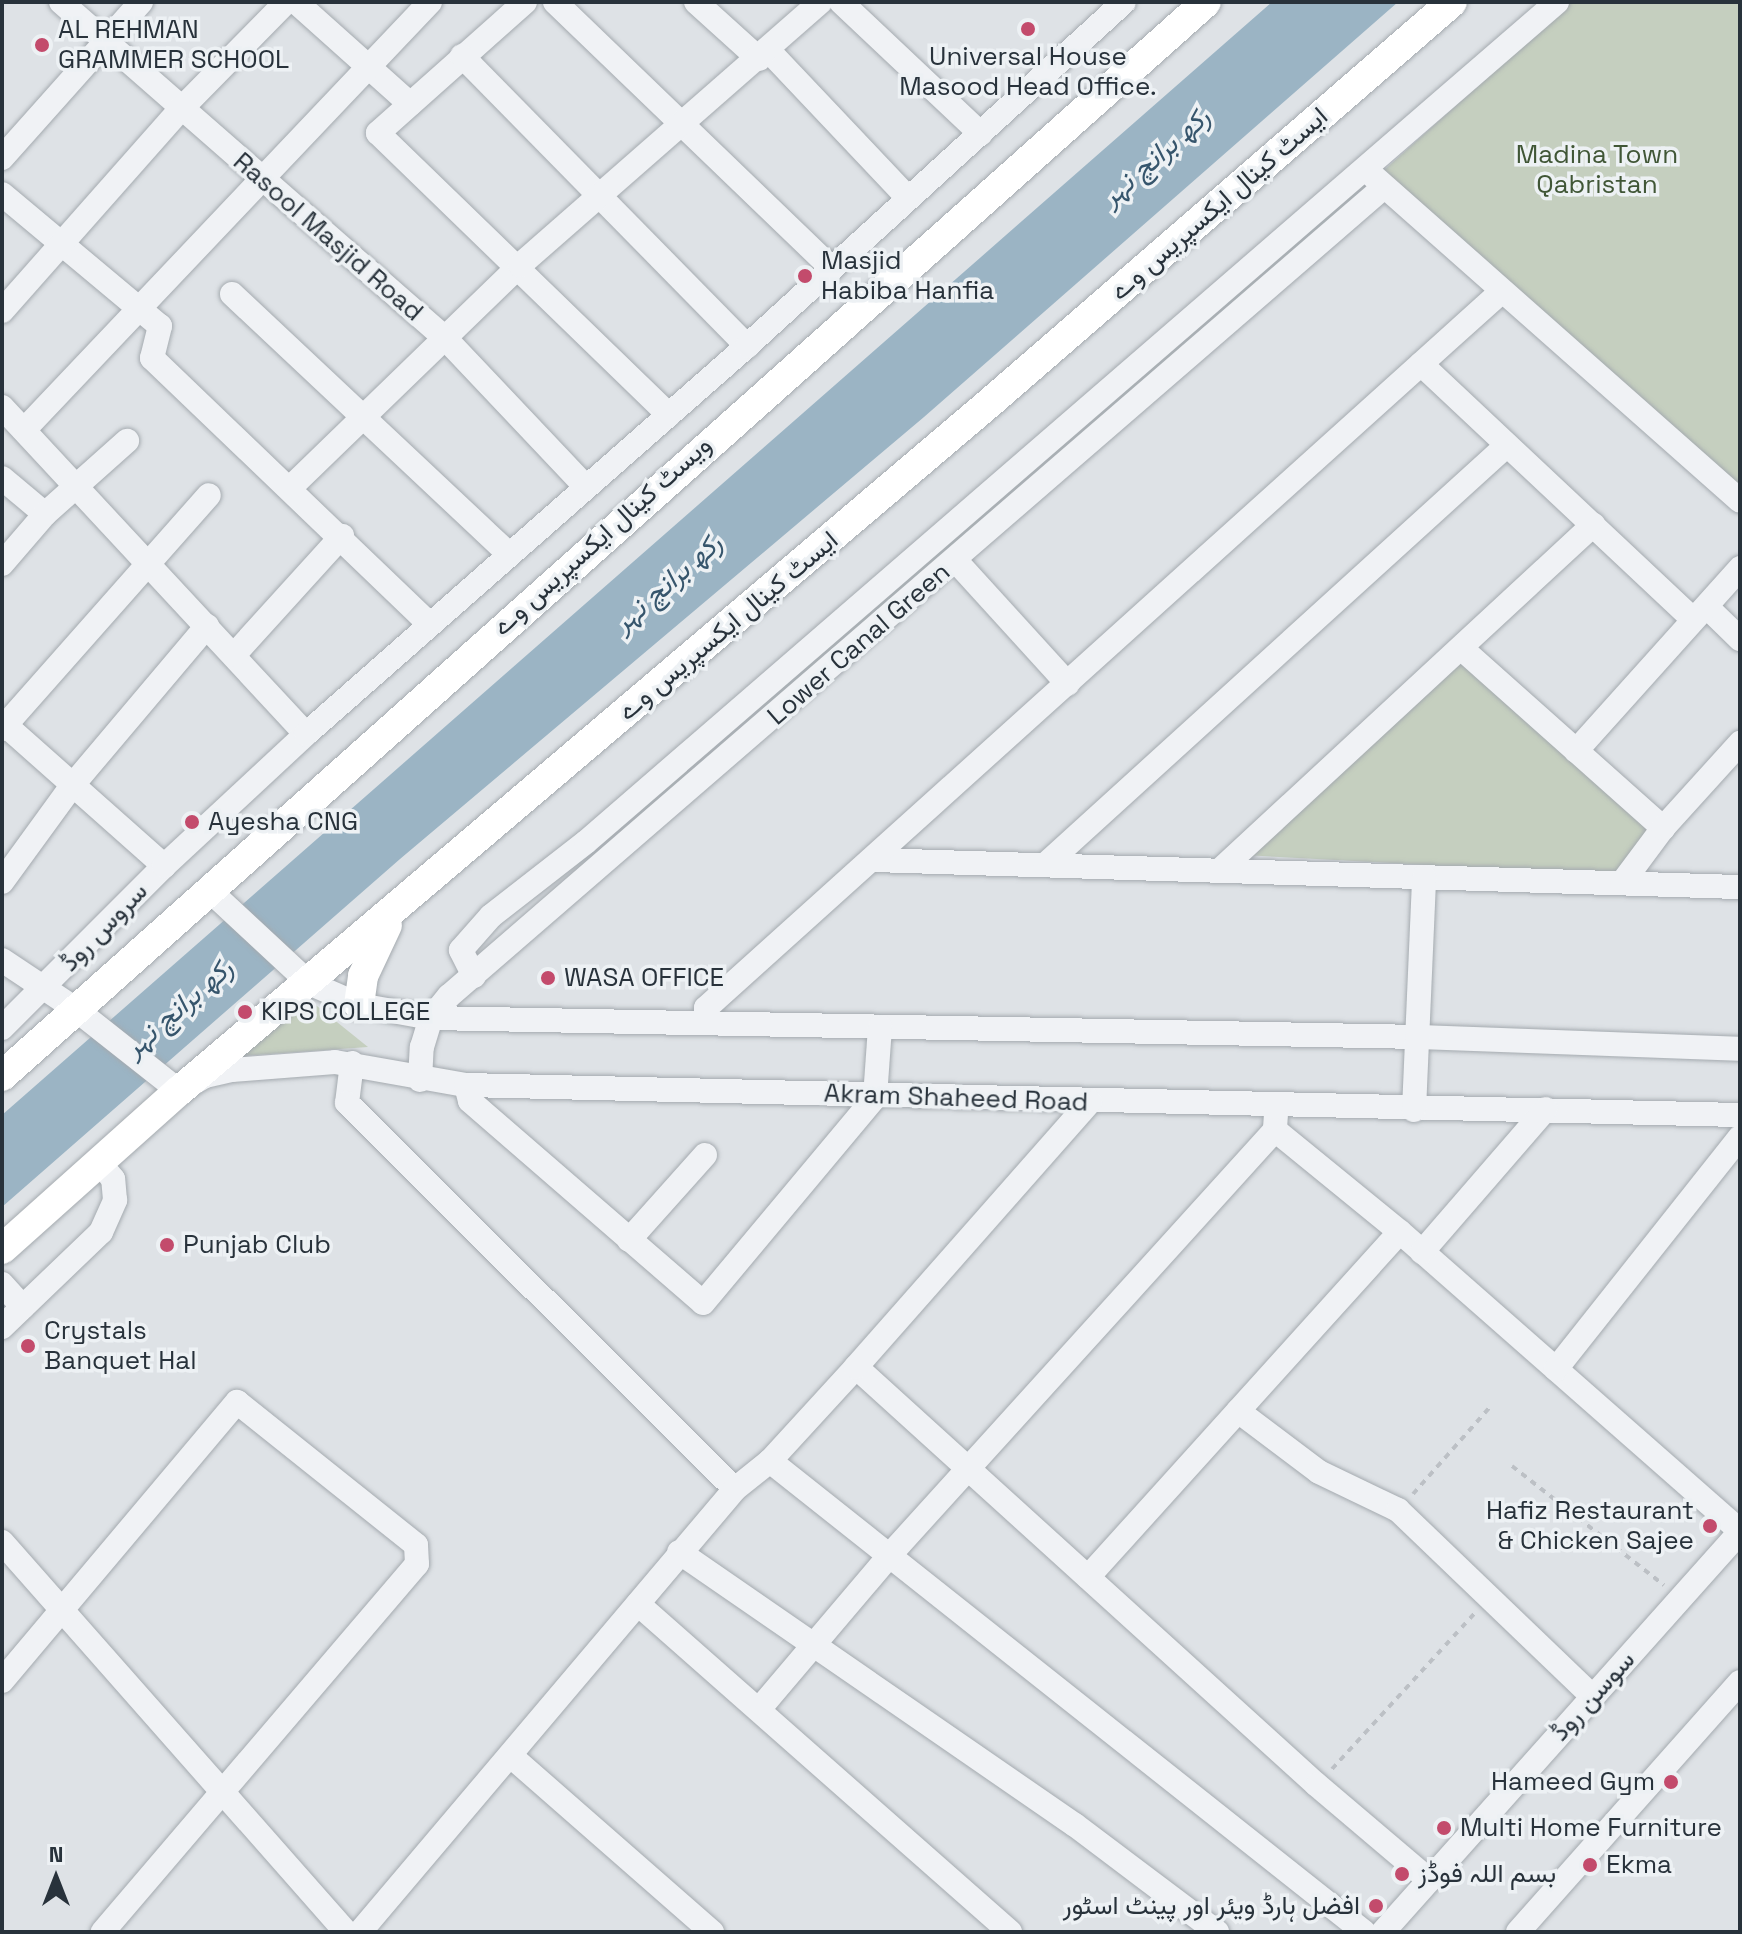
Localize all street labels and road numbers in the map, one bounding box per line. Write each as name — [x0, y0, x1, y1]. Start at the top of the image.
street label: ایسٹ کینال ایکسپریس وے — [1104, 101, 1334, 307]
street label: Rasool Masjid Road — [227, 146, 429, 328]
street label: ویسٹ کینال ایکسپریس وے — [486, 430, 718, 642]
street label: ایسٹ کینال ایکسپریس وے — [611, 525, 845, 727]
street label: Lower Canal Green — [762, 556, 956, 732]
street label: سروس روڈ — [54, 876, 154, 978]
street label: Akram Shaheed Road — [823, 1078, 1089, 1118]
street label: سوسن روڈ — [1544, 1644, 1642, 1748]

